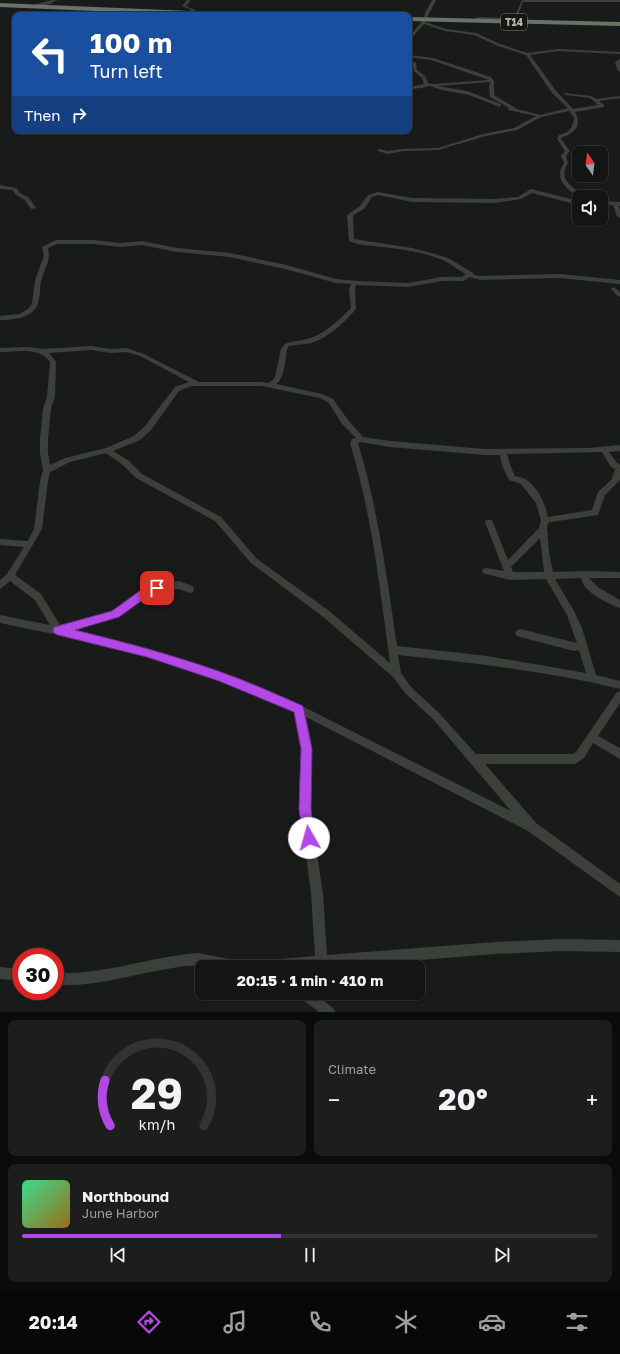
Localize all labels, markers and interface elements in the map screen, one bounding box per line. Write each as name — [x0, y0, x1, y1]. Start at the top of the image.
road number: T14 — [501, 14, 527, 30]
text: 100 m — [90, 26, 172, 59]
icon: left — [24, 28, 76, 80]
text: Turn left — [90, 60, 163, 82]
icon: right — [68, 104, 90, 126]
text: Then — [24, 106, 60, 124]
north arrow — [572, 146, 608, 182]
map controls — [572, 146, 608, 226]
button: sound — [572, 190, 608, 226]
pin — [140, 571, 174, 605]
icon: arrive — [146, 577, 168, 599]
position arrow — [288, 817, 330, 859]
speed limit sign: 30 — [12, 948, 64, 1000]
text: 20:15 · 1 min · 410 m — [237, 971, 383, 989]
text: Climate — [328, 1061, 376, 1077]
text: 29 — [131, 1068, 183, 1118]
text: 20° — [438, 1081, 488, 1117]
text: − — [328, 1086, 340, 1113]
text: + — [586, 1086, 598, 1113]
text: km/h — [139, 1116, 175, 1133]
text: Northbound — [82, 1187, 169, 1205]
text: June Harbor — [82, 1205, 159, 1221]
icon: previous — [107, 1244, 129, 1266]
icon: pause — [299, 1244, 321, 1266]
icon: next — [491, 1244, 513, 1266]
icon: directions — [135, 1308, 163, 1336]
icon: music — [221, 1308, 249, 1336]
icon: phone — [306, 1308, 334, 1336]
icon: climate — [392, 1308, 420, 1336]
icon: car — [478, 1308, 506, 1336]
icon: filters — [563, 1308, 591, 1336]
text: 20:14 — [29, 1311, 78, 1333]

